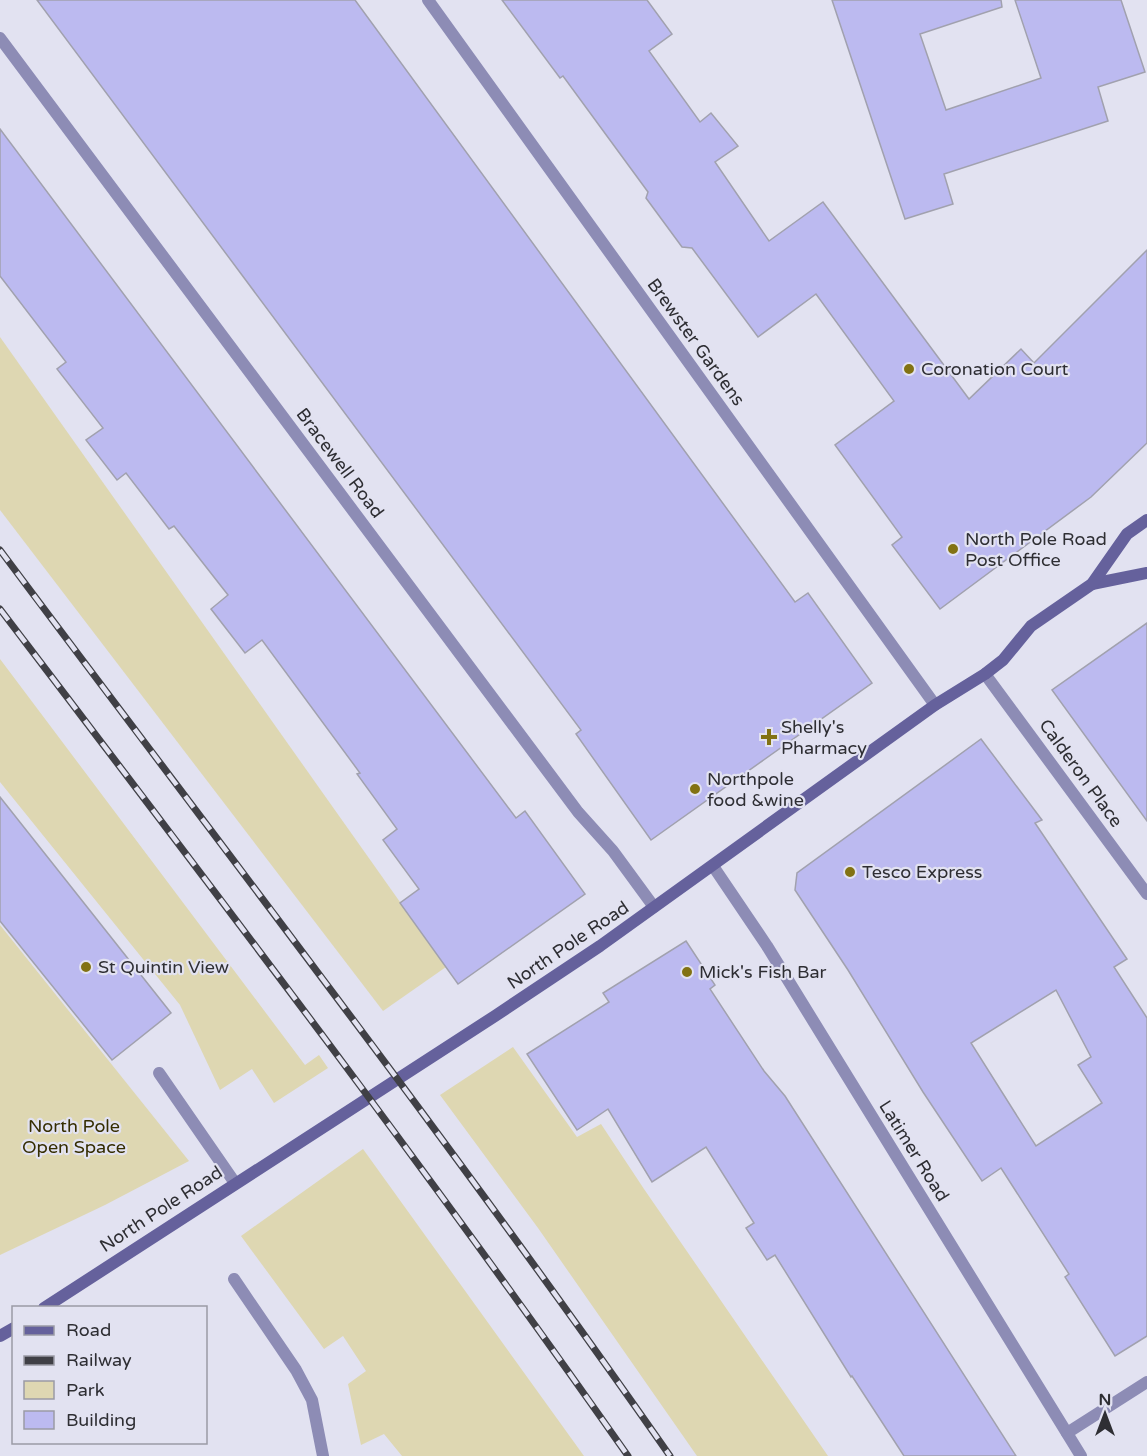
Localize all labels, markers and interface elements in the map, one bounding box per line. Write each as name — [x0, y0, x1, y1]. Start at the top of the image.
street label: Brewster Gardens — [642, 274, 750, 410]
place label: Coronation Court — [921, 358, 1069, 380]
marker: Coronation Court — [902, 362, 916, 376]
street label: Bracewell Road — [291, 404, 389, 522]
place label: North Pole Road Post Office — [965, 528, 1107, 571]
marker: North Pole Road Post Office — [946, 542, 960, 556]
street label: Calderon Place — [1034, 715, 1128, 831]
place label: Shelly's Pharmacy — [781, 716, 867, 759]
marker: Shelly's Pharmacy — [762, 730, 776, 744]
place label: Northpole food &wine — [707, 768, 804, 811]
marker: Northpole food &wine — [688, 782, 702, 796]
place label: Tesco Express — [862, 861, 982, 883]
marker: Tesco Express — [843, 865, 857, 879]
street label: North Pole Road — [503, 896, 633, 994]
place label: St Quintin View — [98, 956, 229, 978]
marker: St Quintin View — [79, 960, 93, 974]
place label: Mick's Fish Bar — [699, 961, 827, 983]
marker: Mick's Fish Bar — [680, 965, 694, 979]
street label: Latimer Road — [874, 1096, 954, 1206]
park label: North Pole Open Space — [22, 1115, 126, 1158]
street label: North Pole Road — [95, 1161, 227, 1257]
legend — [12, 1306, 207, 1444]
text: Road — [66, 1319, 111, 1341]
text: Railway — [66, 1349, 132, 1371]
text: Park — [66, 1379, 105, 1401]
north arrow — [1075, 1384, 1135, 1444]
text: N — [1099, 1390, 1111, 1410]
text: Building — [66, 1409, 136, 1431]

